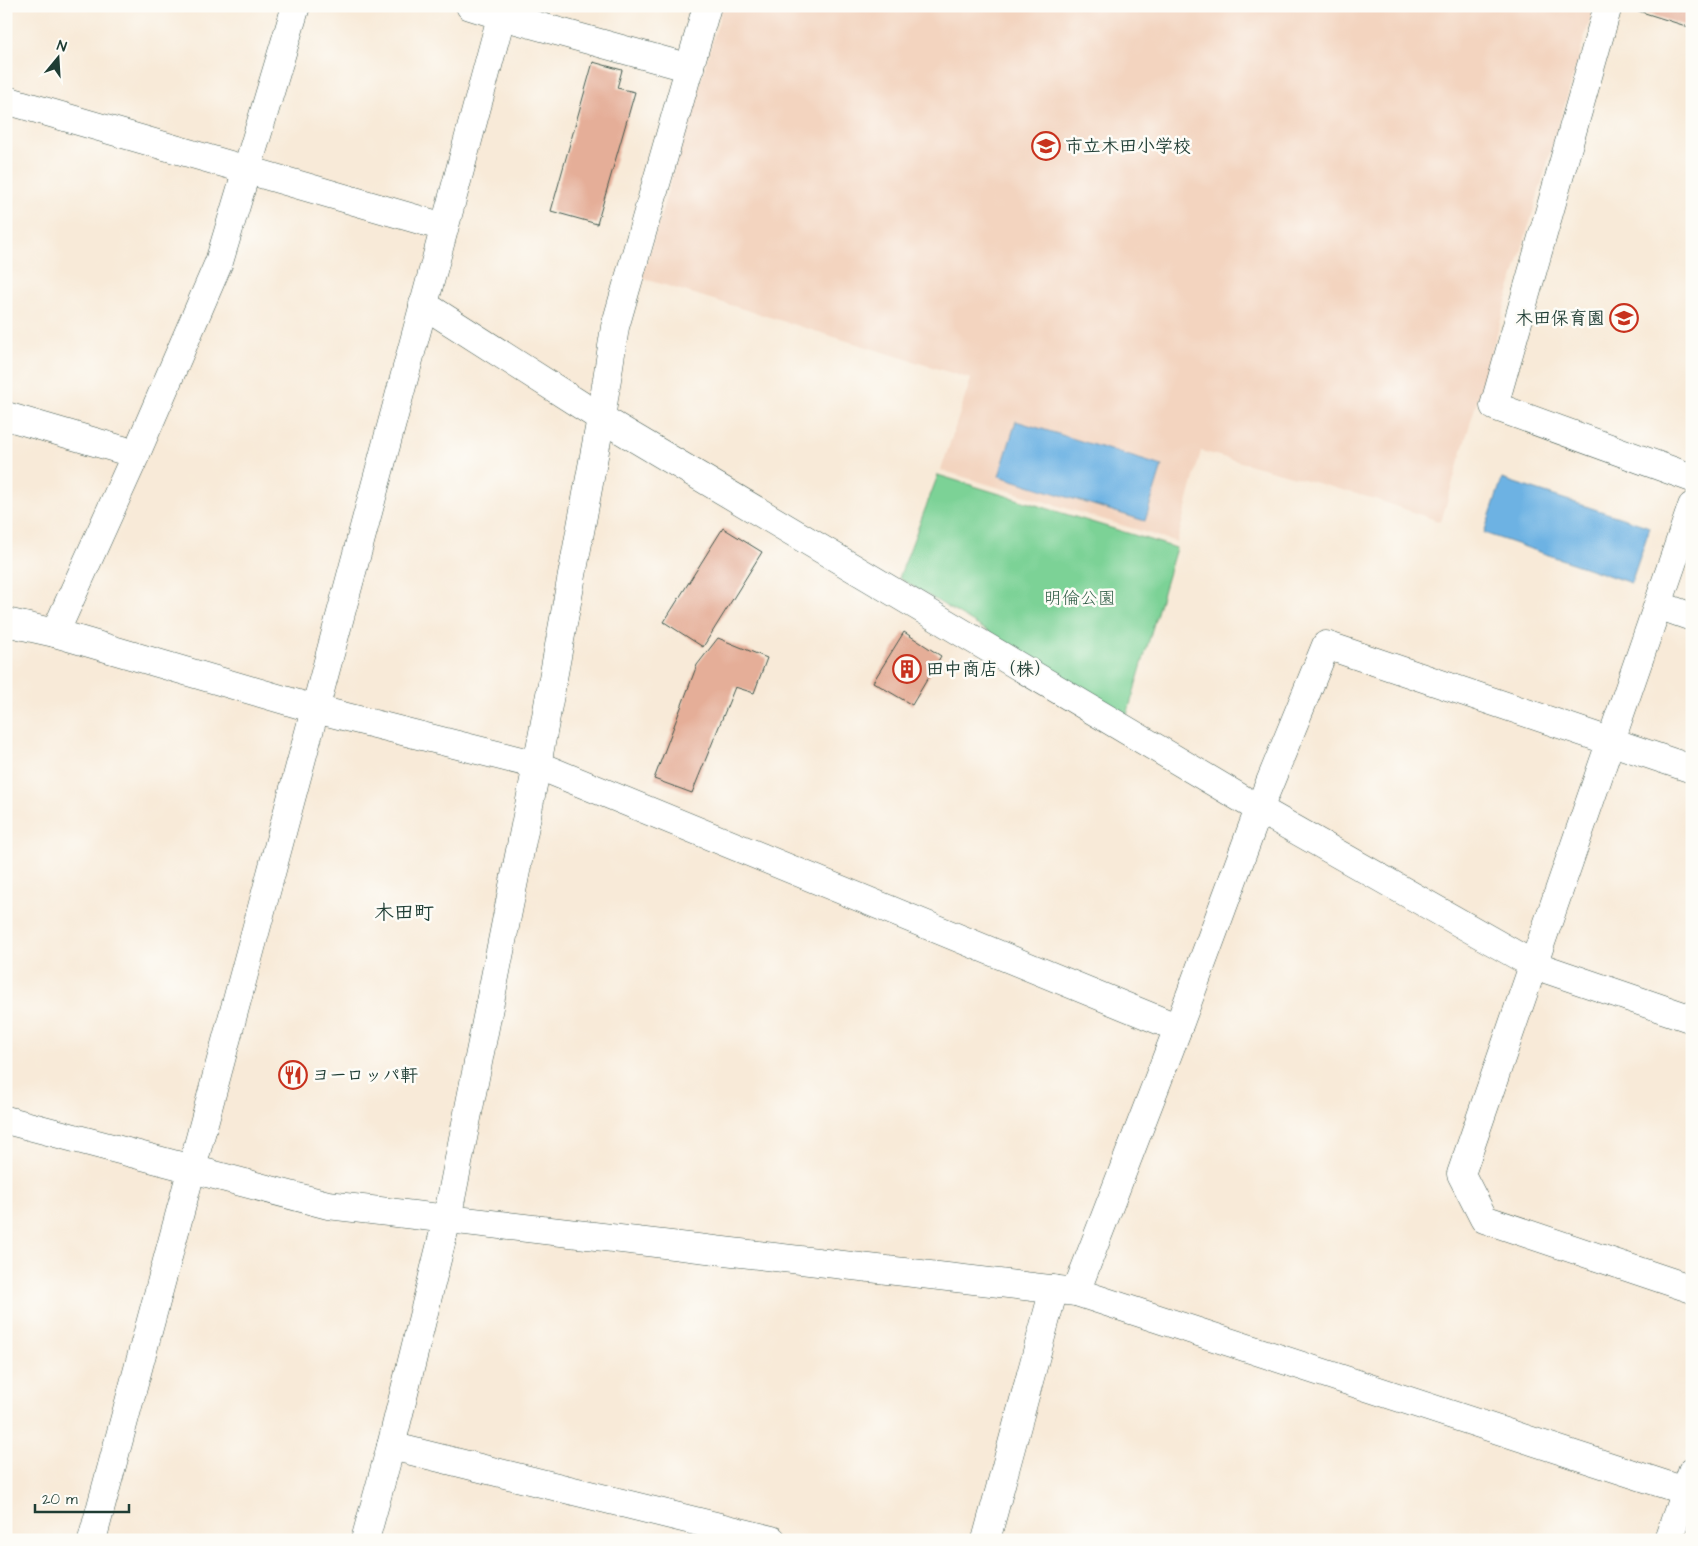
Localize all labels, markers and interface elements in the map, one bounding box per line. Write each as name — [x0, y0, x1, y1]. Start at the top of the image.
north arrow — [32, 32, 82, 82]
text: N — [54, 36, 69, 58]
school or university icon: 市立木田小学校 — [1031, 131, 1061, 161]
place label: 市立木田小学校 — [1065, 134, 1191, 159]
school or university icon: 木田保育園 — [1609, 303, 1639, 333]
place label: 木田保育園 — [1515, 306, 1605, 331]
park label: 明倫公園 — [1044, 586, 1116, 611]
building icon: 田中商店（株） — [892, 654, 922, 684]
place label: 田中商店（株） — [926, 657, 1052, 682]
district label: 木田町 — [374, 899, 434, 927]
restaurant icon: ヨーロッパ軒 — [278, 1060, 308, 1090]
place label: ヨーロッパ軒 — [312, 1063, 418, 1088]
scale bar — [35, 1481, 129, 1513]
text: 20 m — [42, 1489, 78, 1510]

